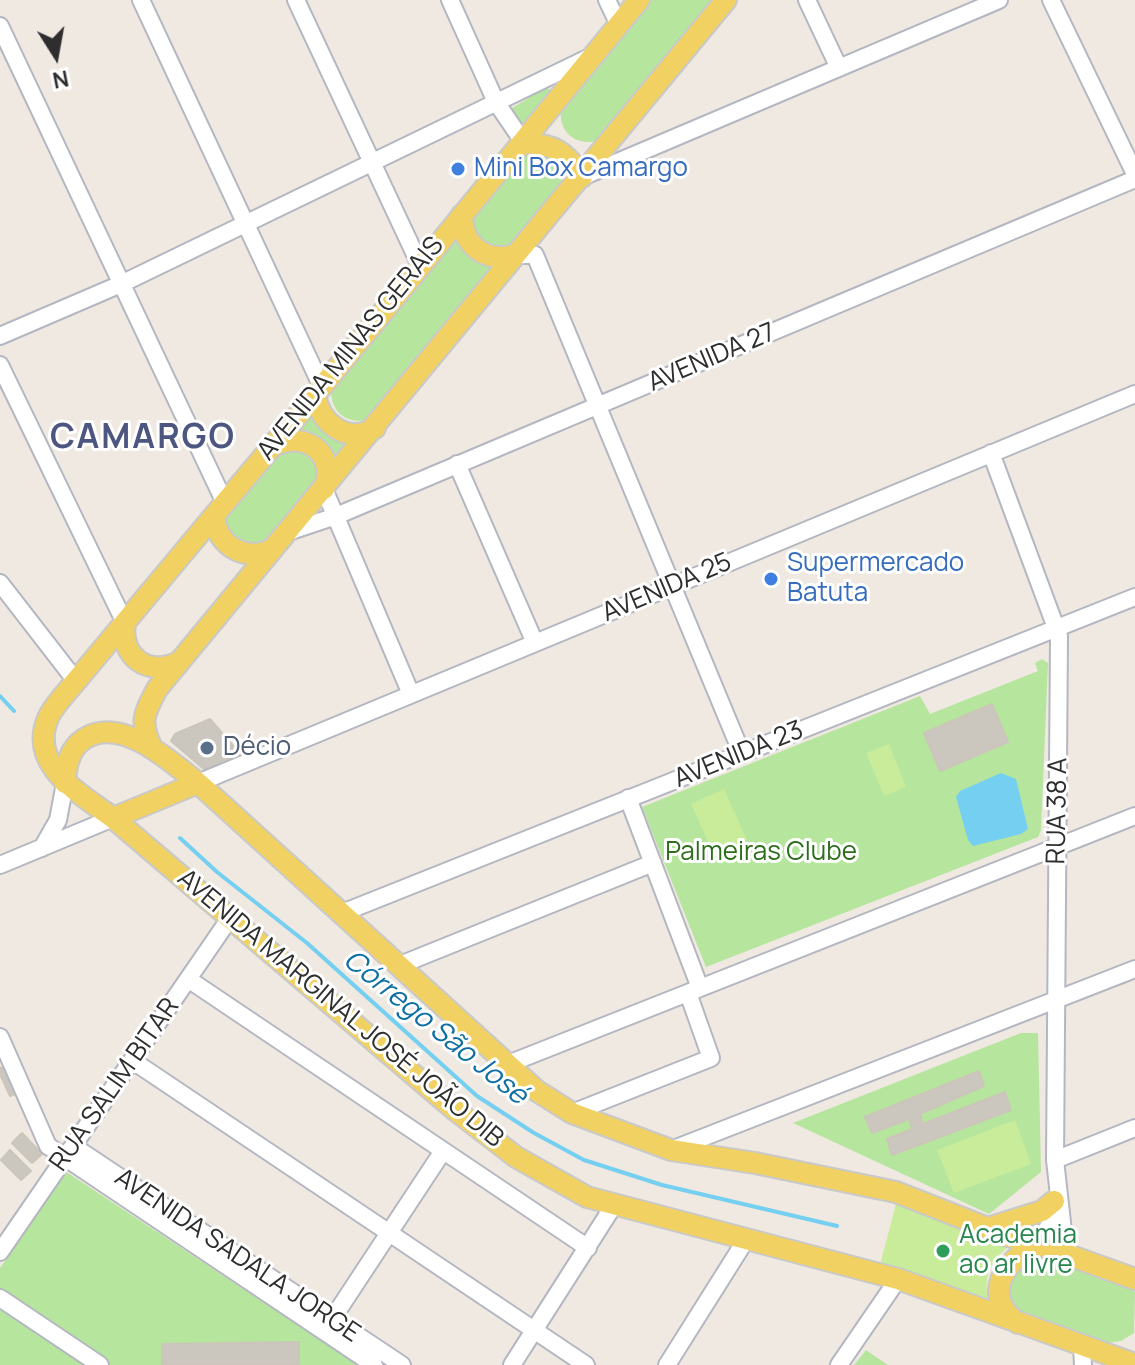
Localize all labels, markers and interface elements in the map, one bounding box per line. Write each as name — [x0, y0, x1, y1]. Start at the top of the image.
north arrow — [16, 16, 96, 96]
text: N — [50, 63, 71, 96]
place label: Mini Box Camargo — [474, 153, 688, 185]
marker: Mini Box Camargo — [449, 160, 467, 178]
street label: AVENIDA MINAS GERAIS — [251, 231, 451, 467]
street label: AVENIDA 27 — [644, 317, 780, 399]
district label: CAMARGO — [50, 418, 236, 458]
street label: AVENIDA 25 — [598, 547, 736, 629]
place label: Supermercado Batuta — [787, 548, 964, 610]
marker: Supermercado Batuta — [762, 570, 780, 588]
street label: AVENIDA 23 — [670, 715, 808, 795]
place label: Décio — [223, 732, 291, 764]
marker: Décio — [198, 739, 216, 757]
street label: RUA 38 A — [1041, 757, 1075, 865]
park label: Palmeiras Clube — [665, 837, 857, 869]
street label: AVENIDA MARGINAL JOSÉ JOÃO DIB — [171, 863, 509, 1155]
water label: Córrego São José — [336, 943, 534, 1113]
street label: RUA SALIM BITAR — [44, 992, 186, 1178]
street label: AVENIDA SADALA JORGE — [109, 1162, 365, 1350]
place label: Academia ao ar livre — [959, 1220, 1077, 1282]
marker: Academia ao ar livre — [934, 1242, 952, 1260]

